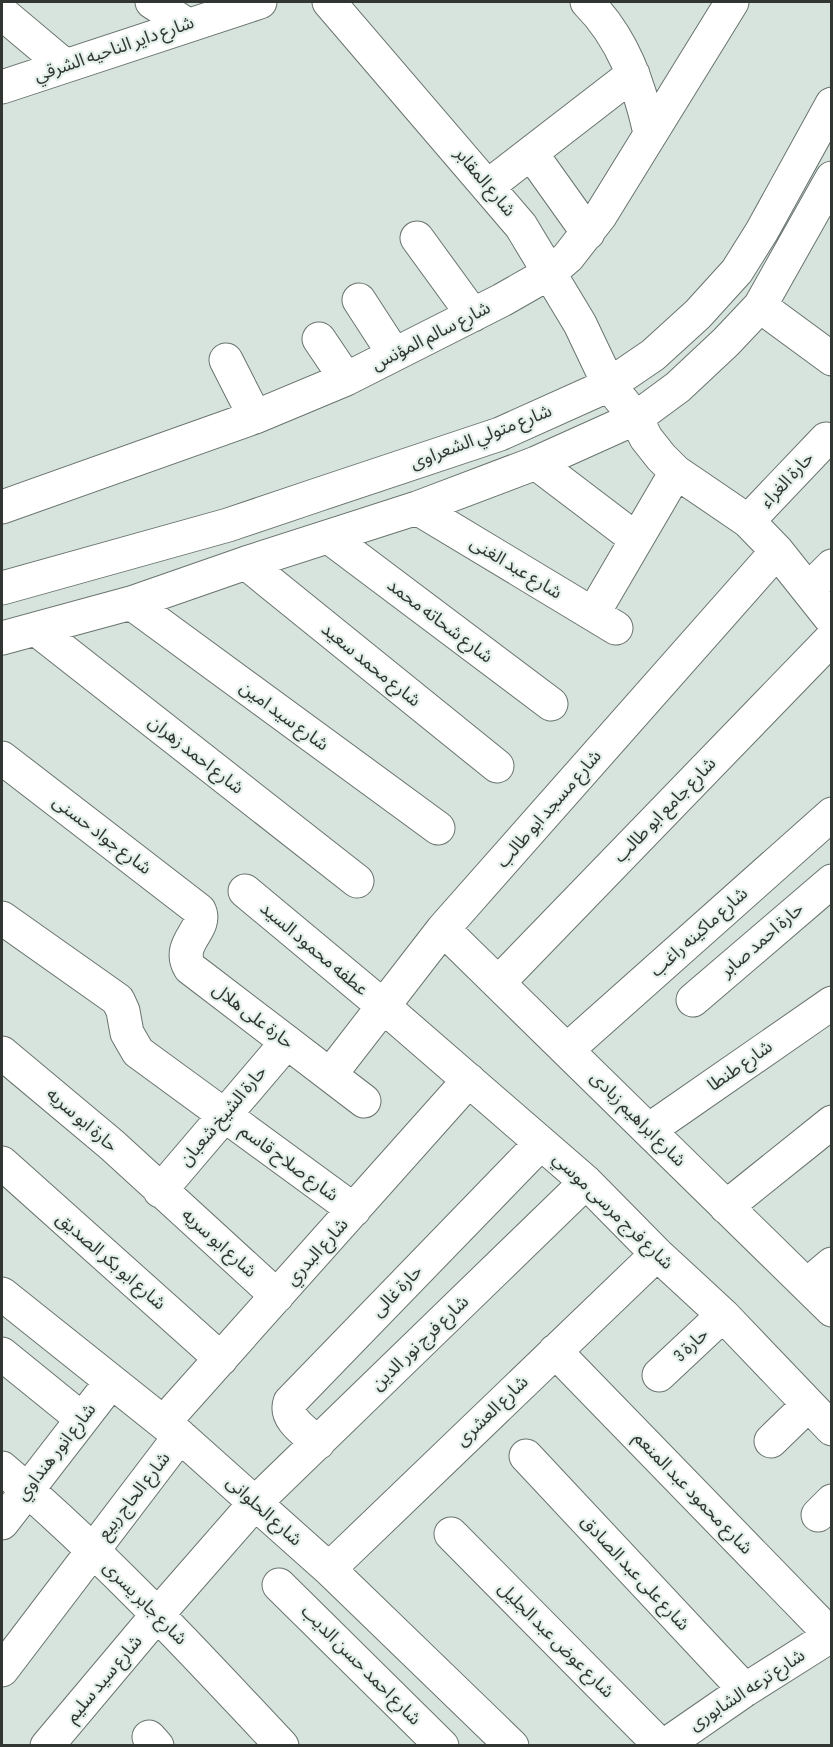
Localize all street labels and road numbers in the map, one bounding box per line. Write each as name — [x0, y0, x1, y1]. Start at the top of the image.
street label: شارع داير الناحيه الشرقي — [31, 12, 198, 89]
street label: شارع المقابر — [447, 143, 520, 223]
street label: شارع سالم المؤنس — [368, 297, 495, 378]
street label: شارع متولي الشعراوى — [407, 400, 556, 476]
street label: حارة الغراء — [756, 448, 818, 512]
street label: شارع عبد الغنى — [465, 532, 566, 606]
street label: شارع شحاته محمد — [381, 575, 497, 670]
street label: شارع محمد سعيد — [315, 619, 425, 714]
street label: شارع سيد امين — [234, 677, 333, 758]
street label: شارع احمد زهران — [142, 711, 248, 801]
street label: شارع مسجد ابو طالب — [492, 746, 608, 874]
street label: شارع جامع ابو طالب — [610, 753, 723, 869]
street label: شارع جواد حسنى — [47, 791, 155, 881]
street label: شارع ماكينه راغب — [646, 883, 754, 983]
street label: عطفه محمود السيد — [256, 898, 372, 1000]
street label: حارة احمد صابر — [715, 898, 808, 982]
street label: حارة على هلال — [208, 979, 298, 1053]
street label: شارع طنطا — [704, 1036, 778, 1098]
street label: حارة الشيخ شعبان — [175, 1062, 273, 1172]
street label: شارع ابراهيم زبادى — [584, 1067, 690, 1173]
street label: حارة ابو سريه — [42, 1083, 122, 1157]
street label: شارع صلاح قاسم — [234, 1120, 342, 1208]
street label: شارع فرج مرسى موسي — [546, 1148, 678, 1276]
street label: شارع ابو سريه — [175, 1204, 261, 1284]
street label: شارع ابو بكر الصديق — [50, 1208, 170, 1316]
street label: شارع البدري — [281, 1214, 355, 1292]
street label: حارة غالى — [367, 1261, 427, 1321]
street label: شارع فرج نور الدين — [367, 1291, 475, 1397]
street label: حارة 3 — [669, 1324, 713, 1366]
street label: شارع العشرى — [451, 1371, 535, 1453]
street label: شارع انور هنداوي — [12, 1399, 103, 1506]
street label: شارع محمود عبد المنعم — [627, 1427, 757, 1561]
street label: شارع الحاج ربيع — [93, 1448, 177, 1546]
street label: شارع الحلوانى — [220, 1472, 306, 1553]
street label: شارع على عبد الصادق — [574, 1511, 694, 1637]
street label: شارع جابر يسرى — [97, 1557, 191, 1651]
street label: شارع عوض عبد الجليل — [492, 1578, 618, 1704]
street label: شارع احمد حسن الديب — [294, 1601, 425, 1732]
street label: شارع سيد سليم — [61, 1631, 149, 1729]
street label: شارع ترعه الشابورى — [685, 1645, 810, 1738]

